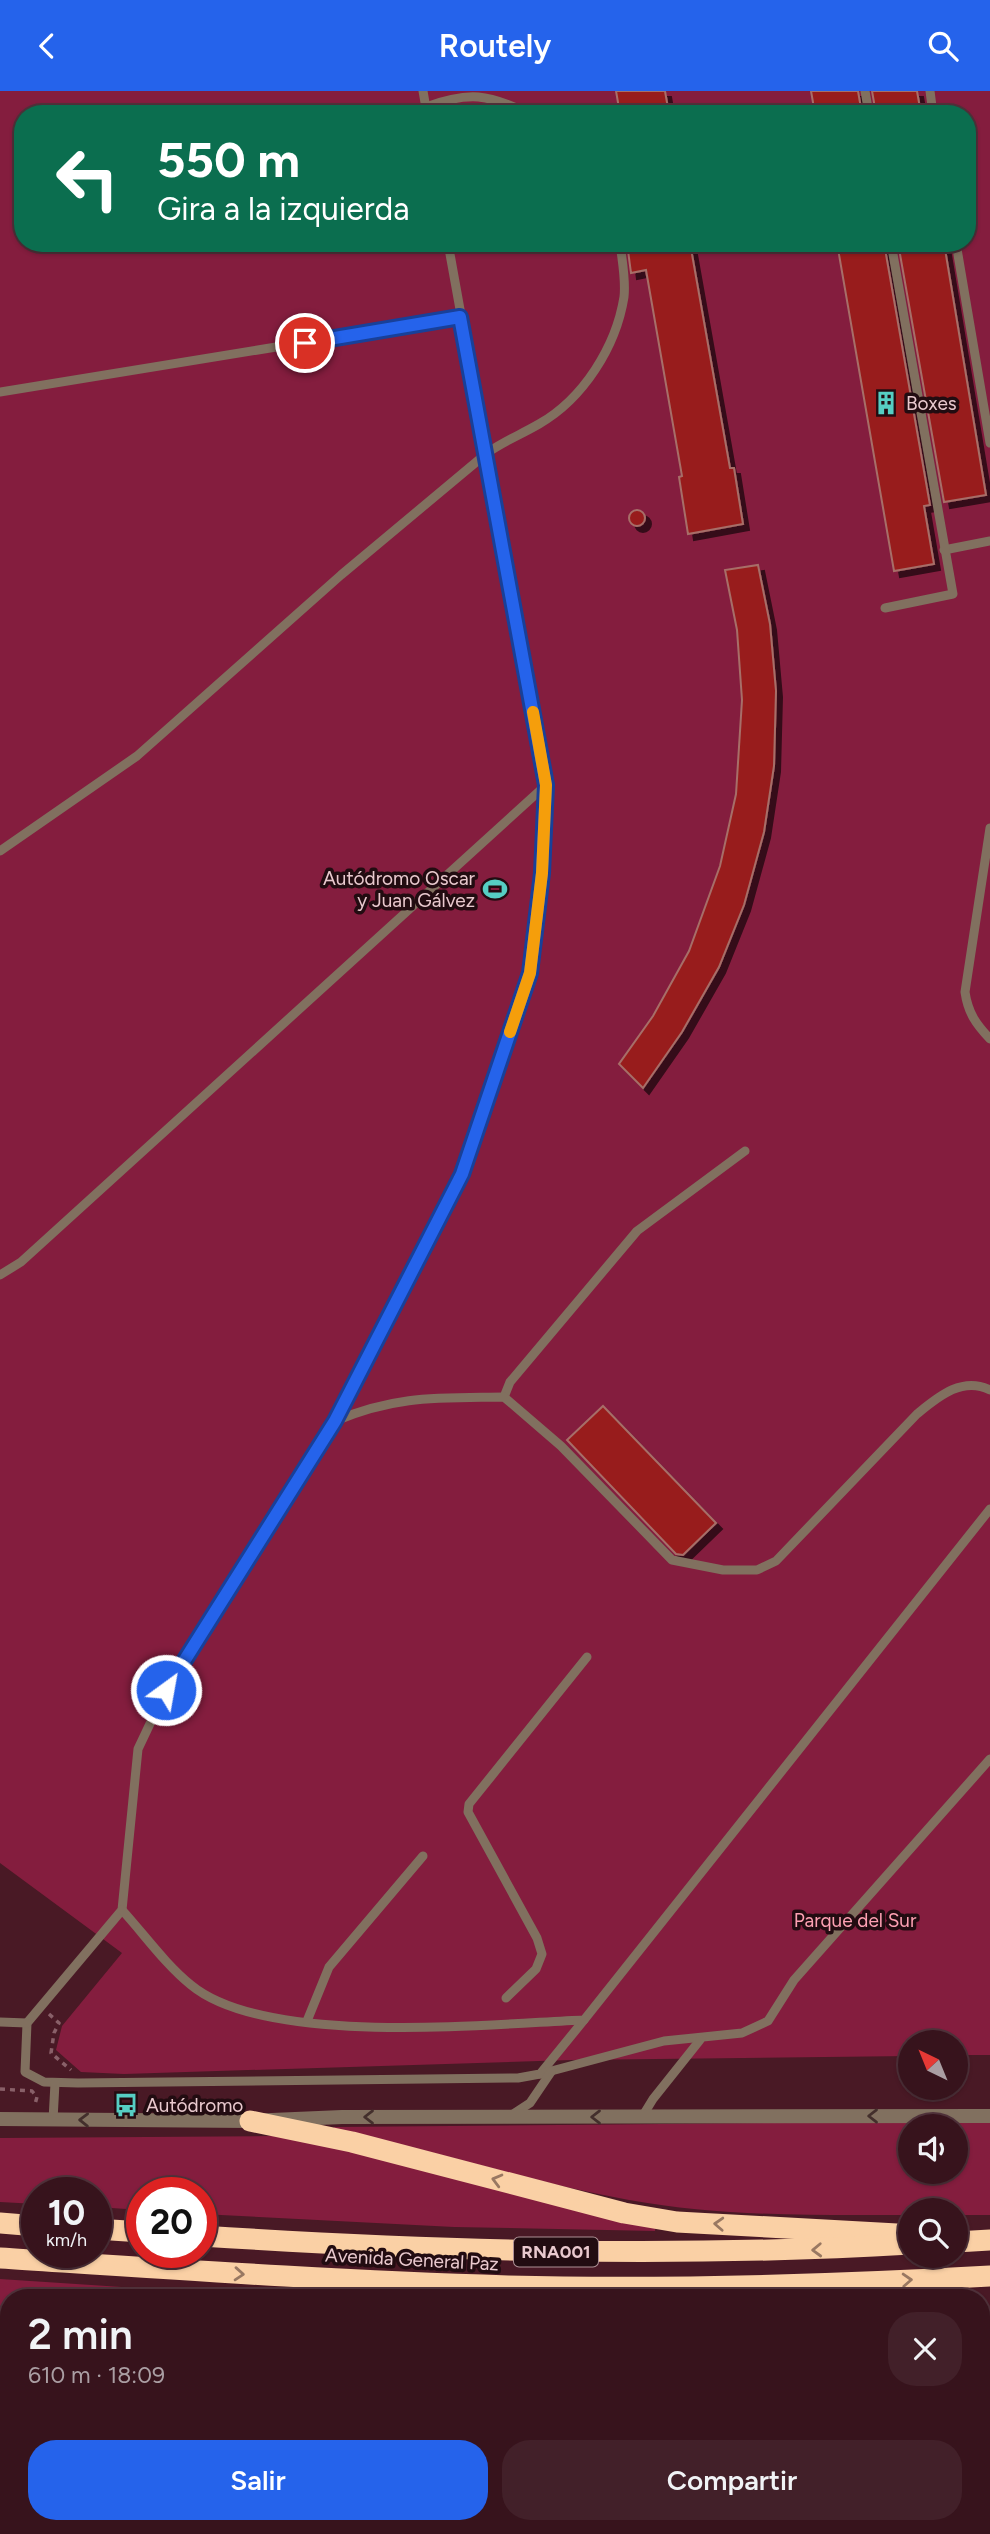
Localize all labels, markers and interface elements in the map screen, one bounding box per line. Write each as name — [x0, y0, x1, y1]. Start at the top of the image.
icon: back — [28, 27, 66, 65]
text: Routely — [439, 27, 551, 65]
icon: search — [924, 27, 962, 65]
text: 550 m — [157, 130, 300, 189]
icon: left — [42, 133, 133, 224]
text: Gira a la izquierda — [157, 190, 410, 228]
pin — [275, 313, 335, 373]
icon: arrive — [286, 324, 324, 362]
building icon: Boxes — [872, 389, 900, 417]
place label: Boxes — [906, 392, 957, 415]
place label: Autódromo Oscar y Juan Gálvez — [323, 867, 476, 912]
sports icon: Autódromo Oscar y Juan Gálvez — [481, 875, 509, 903]
position arrow — [129, 1653, 203, 1727]
park label: Parque del Sur — [794, 1909, 917, 1932]
north arrow — [898, 2030, 968, 2100]
map controls — [898, 2030, 968, 2268]
bus stop icon: Autódromo — [112, 2091, 140, 2119]
place label: Autódromo — [146, 2094, 243, 2117]
one-way arrow — [867, 2108, 878, 2124]
one-way arrow — [363, 2109, 374, 2125]
one-way arrow — [591, 2109, 601, 2125]
one-way arrow — [78, 2112, 89, 2128]
button: sound — [898, 2114, 968, 2184]
one-way arrow — [491, 2174, 503, 2188]
speed limit sign: 20 — [126, 2177, 217, 2268]
text: 10 — [48, 2192, 85, 2234]
button: search — [898, 2198, 968, 2268]
one-way arrow — [714, 2217, 725, 2232]
text: km/h — [46, 2229, 87, 2251]
road number: RNA001 — [514, 2237, 598, 2267]
one-way arrow — [812, 2242, 823, 2257]
street label: Avenida General Paz — [325, 2243, 499, 2276]
one-way arrow — [234, 2266, 245, 2281]
one-way arrow — [902, 2273, 913, 2288]
text: 2 min — [28, 2309, 133, 2360]
button: close — [888, 2312, 962, 2386]
text: 610 m · 18:09 — [28, 2361, 165, 2389]
button: Salir — [28, 2440, 488, 2520]
button: Compartir — [502, 2440, 962, 2520]

